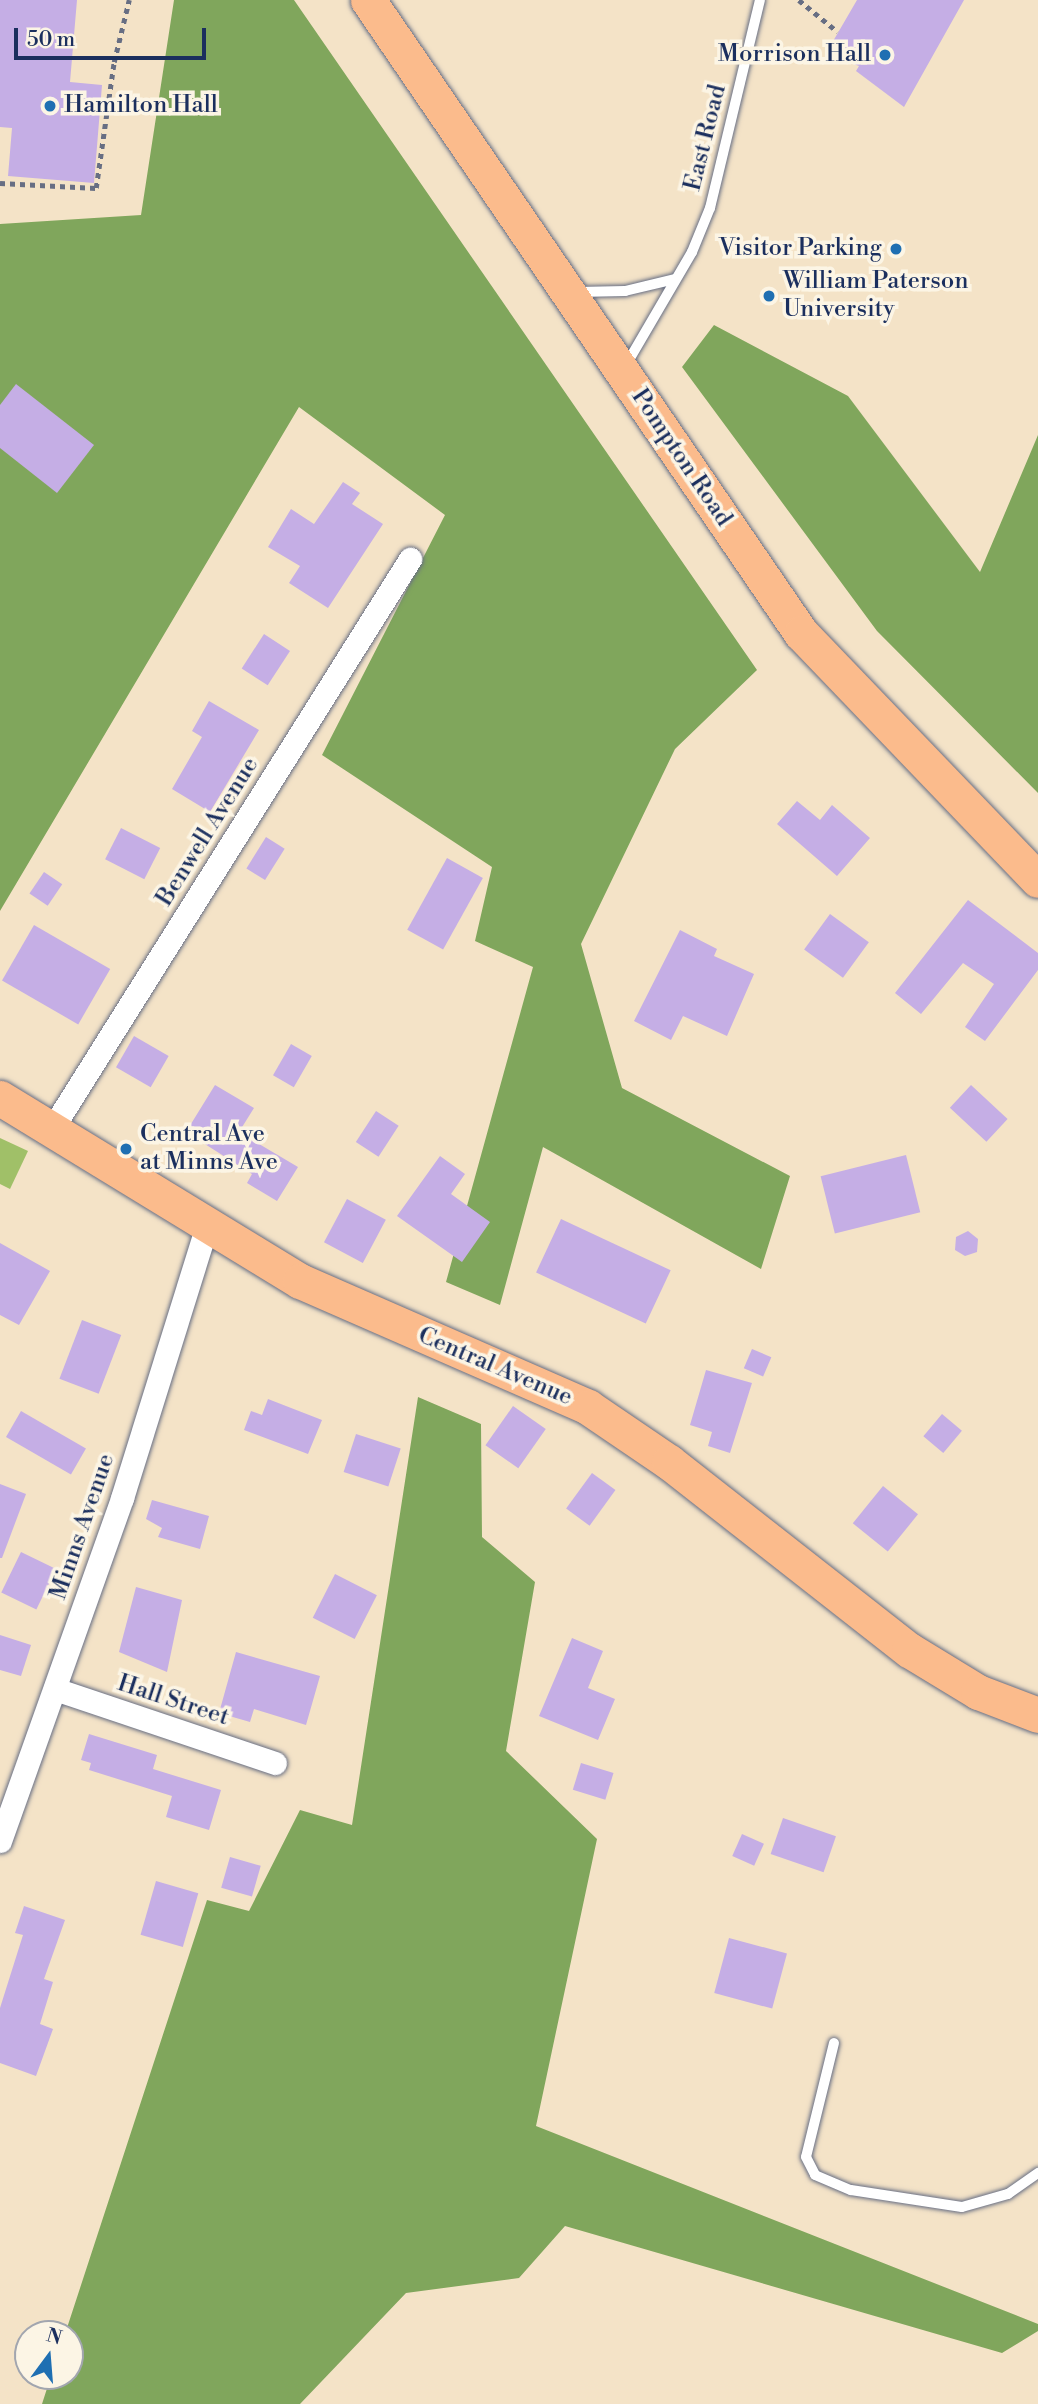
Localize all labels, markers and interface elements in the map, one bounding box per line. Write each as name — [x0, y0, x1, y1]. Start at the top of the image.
scale bar — [18, 14, 210, 58]
text: 50 m — [27, 27, 75, 53]
place label: Morrison Hall — [718, 41, 871, 69]
marker: Morrison Hall — [877, 47, 893, 63]
street label: East Road — [679, 82, 733, 194]
place label: Hamilton Hall — [64, 92, 218, 120]
marker: Hamilton Hall — [42, 98, 58, 114]
place label: Visitor Parking — [719, 235, 882, 263]
marker: Visitor Parking — [888, 241, 904, 257]
place label: William Paterson University — [783, 268, 968, 324]
marker: William Paterson University — [761, 288, 777, 304]
street label: Pompton Road — [624, 384, 738, 532]
street label: Benwell Avenue — [151, 752, 265, 912]
place label: Central Ave at Minns Ave — [140, 1121, 278, 1177]
marker: Central Ave at Minns Ave — [118, 1141, 134, 1157]
street label: Central Avenue — [413, 1322, 577, 1412]
street label: Minns Avenue — [45, 1450, 121, 1604]
street label: Hall Street — [114, 1669, 232, 1733]
north arrow — [14, 2320, 84, 2390]
text: N — [44, 2323, 65, 2350]

